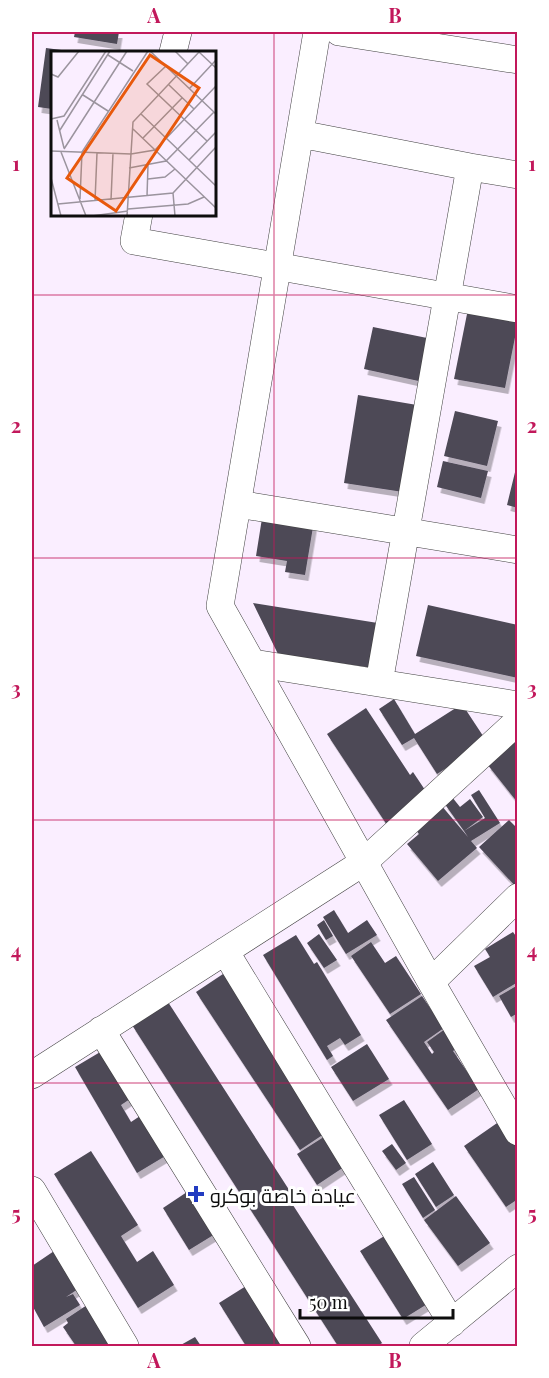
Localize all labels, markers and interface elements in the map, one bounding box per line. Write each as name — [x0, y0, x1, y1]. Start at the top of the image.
text: A — [146, 1, 161, 28]
text: B — [388, 1, 402, 28]
inset map — [51, 51, 216, 216]
text: 1 — [12, 149, 20, 176]
text: 1 — [528, 149, 536, 176]
text: 2 — [11, 411, 21, 438]
text: 2 — [527, 411, 537, 438]
text: 3 — [11, 674, 21, 701]
text: 3 — [527, 674, 537, 701]
text: 4 — [11, 936, 21, 963]
text: 4 — [527, 936, 537, 963]
place label: عيادة خاصة بوكرو — [210, 1181, 356, 1208]
marker: عيادة خاصة بوكرو — [187, 1185, 205, 1203]
text: 5 — [11, 1199, 21, 1226]
text: 5 — [527, 1199, 537, 1226]
scale bar — [300, 1282, 453, 1320]
text: 50 m — [309, 1290, 348, 1314]
text: A — [146, 1346, 161, 1373]
text: B — [388, 1346, 402, 1373]

